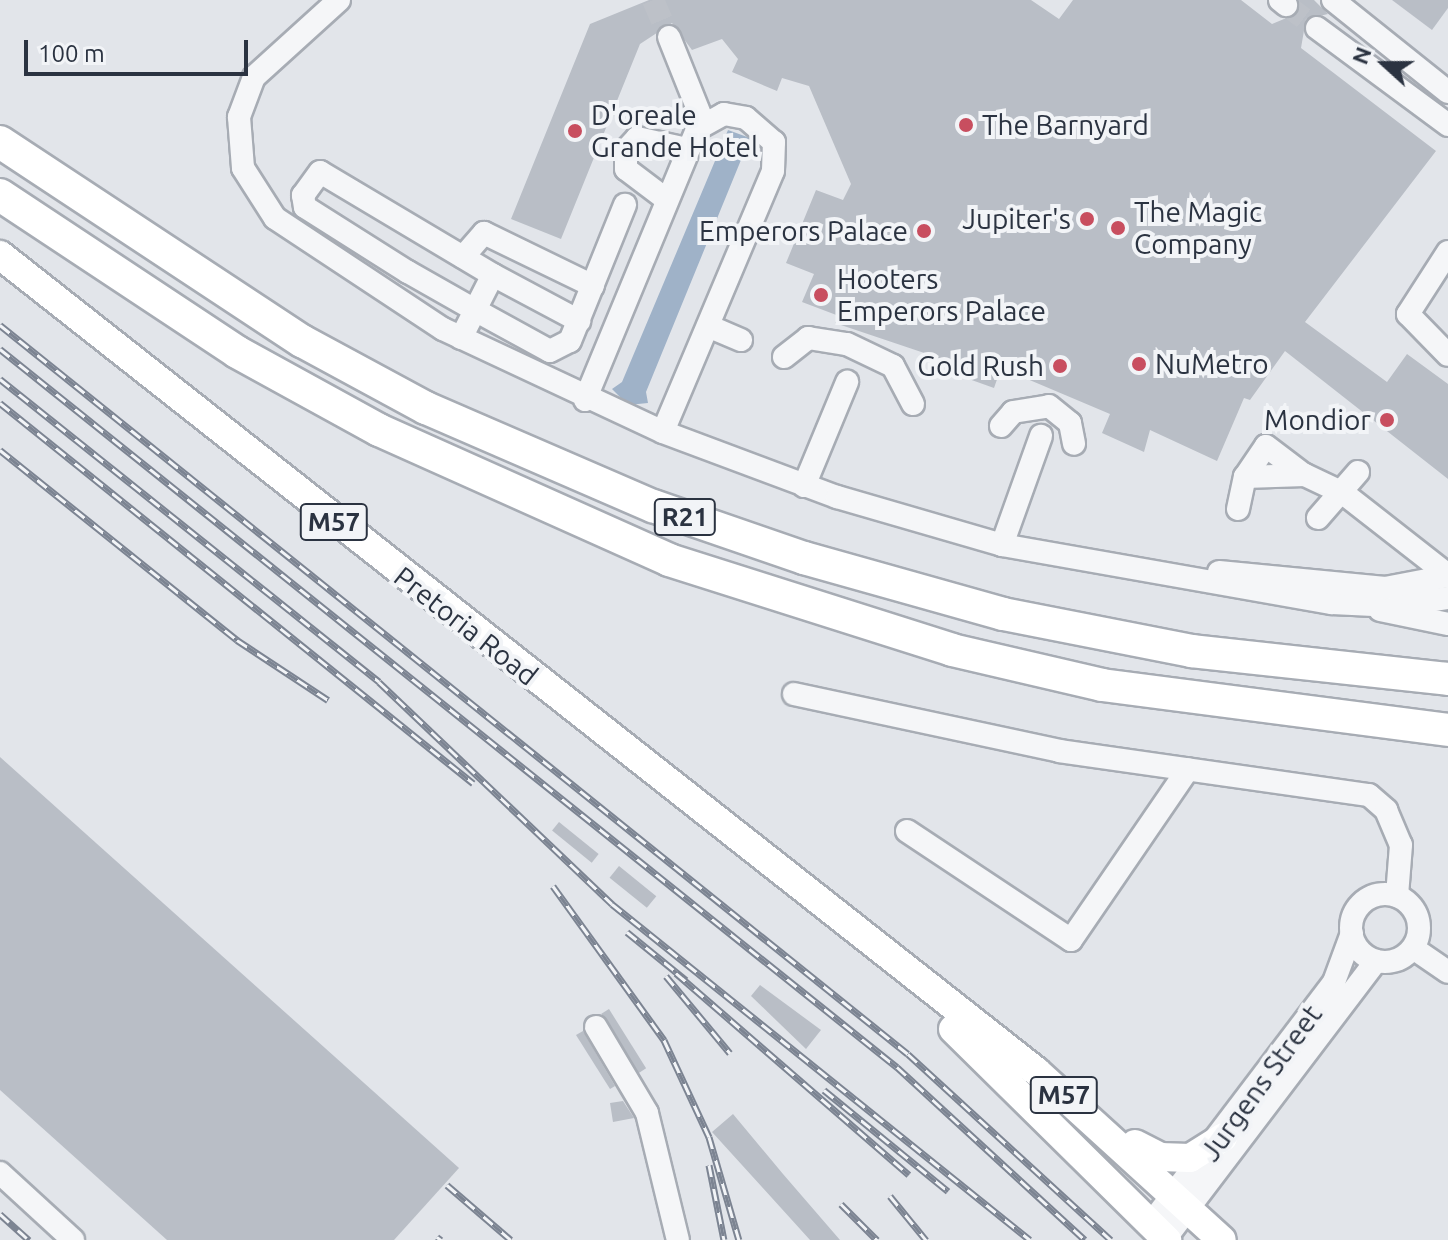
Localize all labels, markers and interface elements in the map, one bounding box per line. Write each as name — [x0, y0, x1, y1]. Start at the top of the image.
scale bar — [28, 24, 252, 74]
north arrow — [1344, 24, 1424, 104]
text: 100 m — [38, 40, 105, 67]
text: N — [1347, 43, 1376, 67]
place label: D'oreale Grande Hotel — [591, 98, 758, 164]
place label: The Barnyard — [982, 108, 1149, 142]
marker: The Barnyard — [957, 116, 975, 134]
marker: D'oreale Grande Hotel — [566, 122, 584, 140]
place label: The Magic Company — [1134, 195, 1262, 261]
place label: Jupiter's — [962, 202, 1071, 236]
marker: Jupiter's — [1078, 210, 1096, 228]
place label: Emperors Palace — [699, 214, 908, 248]
marker: The Magic Company — [1109, 219, 1127, 237]
marker: Emperors Palace — [915, 222, 933, 240]
place label: Hooters Emperors Palace — [837, 262, 1046, 328]
marker: Hooters Emperors Palace — [812, 286, 830, 304]
place label: NuMetro — [1155, 347, 1269, 381]
place label: Gold Rush — [917, 349, 1044, 383]
marker: NuMetro — [1130, 355, 1148, 373]
marker: Gold Rush — [1051, 357, 1069, 375]
place label: Mondior — [1264, 403, 1371, 437]
marker: Mondior — [1378, 411, 1396, 429]
road number: R21 — [653, 495, 717, 539]
road number: M57 — [298, 500, 370, 544]
street label: Pretoria Road — [388, 560, 544, 692]
street label: Jurgens Street — [1193, 998, 1329, 1168]
road number: M57 — [1028, 1073, 1100, 1117]

